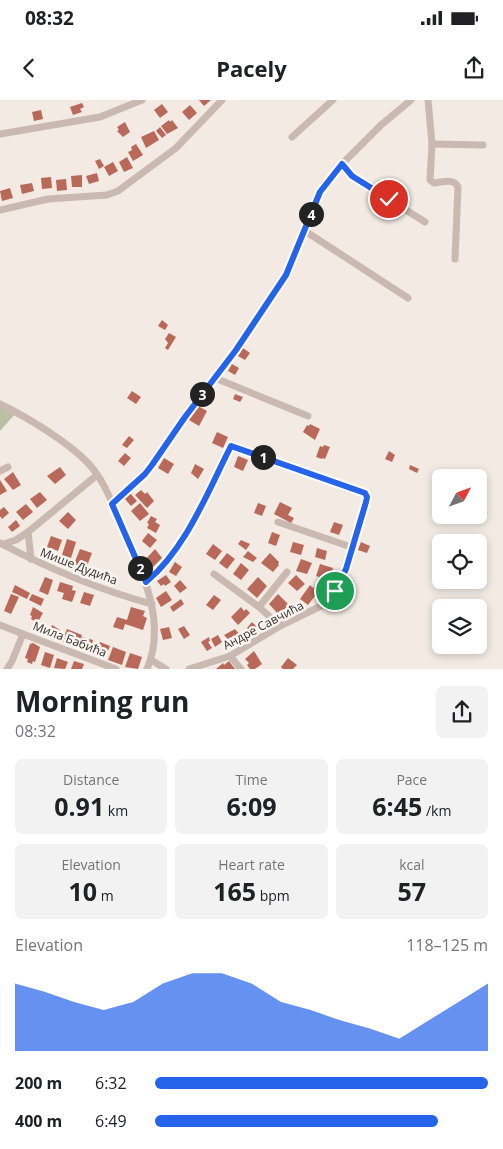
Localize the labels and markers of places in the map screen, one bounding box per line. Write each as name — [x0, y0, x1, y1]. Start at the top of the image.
pin — [368, 178, 410, 220]
pin: 4 — [298, 202, 324, 226]
pin: 3 — [190, 382, 214, 406]
pin: 1 — [250, 444, 276, 470]
pin: 2 — [128, 556, 152, 580]
pin — [314, 570, 356, 612]

